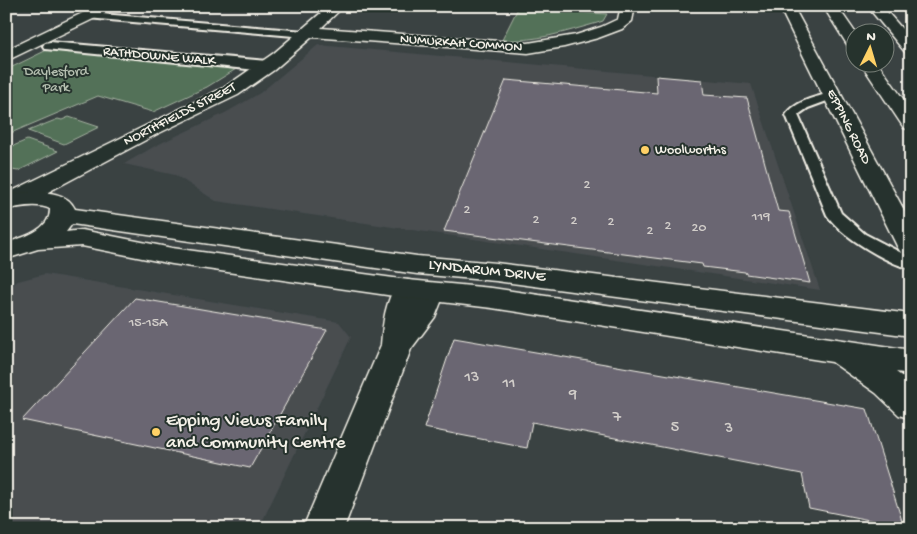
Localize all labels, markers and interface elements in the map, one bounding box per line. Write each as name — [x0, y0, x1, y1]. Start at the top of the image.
north arrow — [844, 22, 894, 72]
text: N — [866, 29, 876, 46]
street label: NUMURKAH COMMON — [399, 31, 523, 57]
street label: RATHDOWNE WALK — [102, 44, 217, 70]
park label: Daylesford Park — [23, 64, 90, 97]
street label: NORTHFIELDS STREET — [121, 79, 239, 151]
street label: EPPING ROAD — [822, 87, 875, 168]
place label: Woolworths — [655, 142, 727, 159]
marker: Woolworths — [639, 144, 651, 156]
house number: 2 — [584, 177, 591, 194]
house number: 2 — [464, 202, 471, 219]
house number: 119 — [751, 209, 770, 226]
house number: 2 — [533, 212, 540, 229]
house number: 2 — [571, 213, 578, 230]
house number: 2 — [608, 214, 615, 231]
house number: 2 — [665, 218, 672, 235]
house number: 20 — [692, 220, 706, 237]
house number: 2 — [647, 223, 654, 240]
street label: LYNDARUM DRIVE — [428, 256, 548, 288]
house number: 15-15A — [128, 315, 168, 332]
house number: 13 — [464, 369, 479, 388]
house number: 11 — [502, 375, 515, 394]
house number: 9 — [568, 386, 577, 405]
house number: 7 — [612, 409, 622, 428]
place label: Epping Views Family and Community Centre — [166, 410, 346, 455]
house number: 5 — [671, 419, 679, 438]
house number: 3 — [724, 420, 733, 439]
marker: Epping Views Family and Community Centre — [150, 426, 162, 438]

